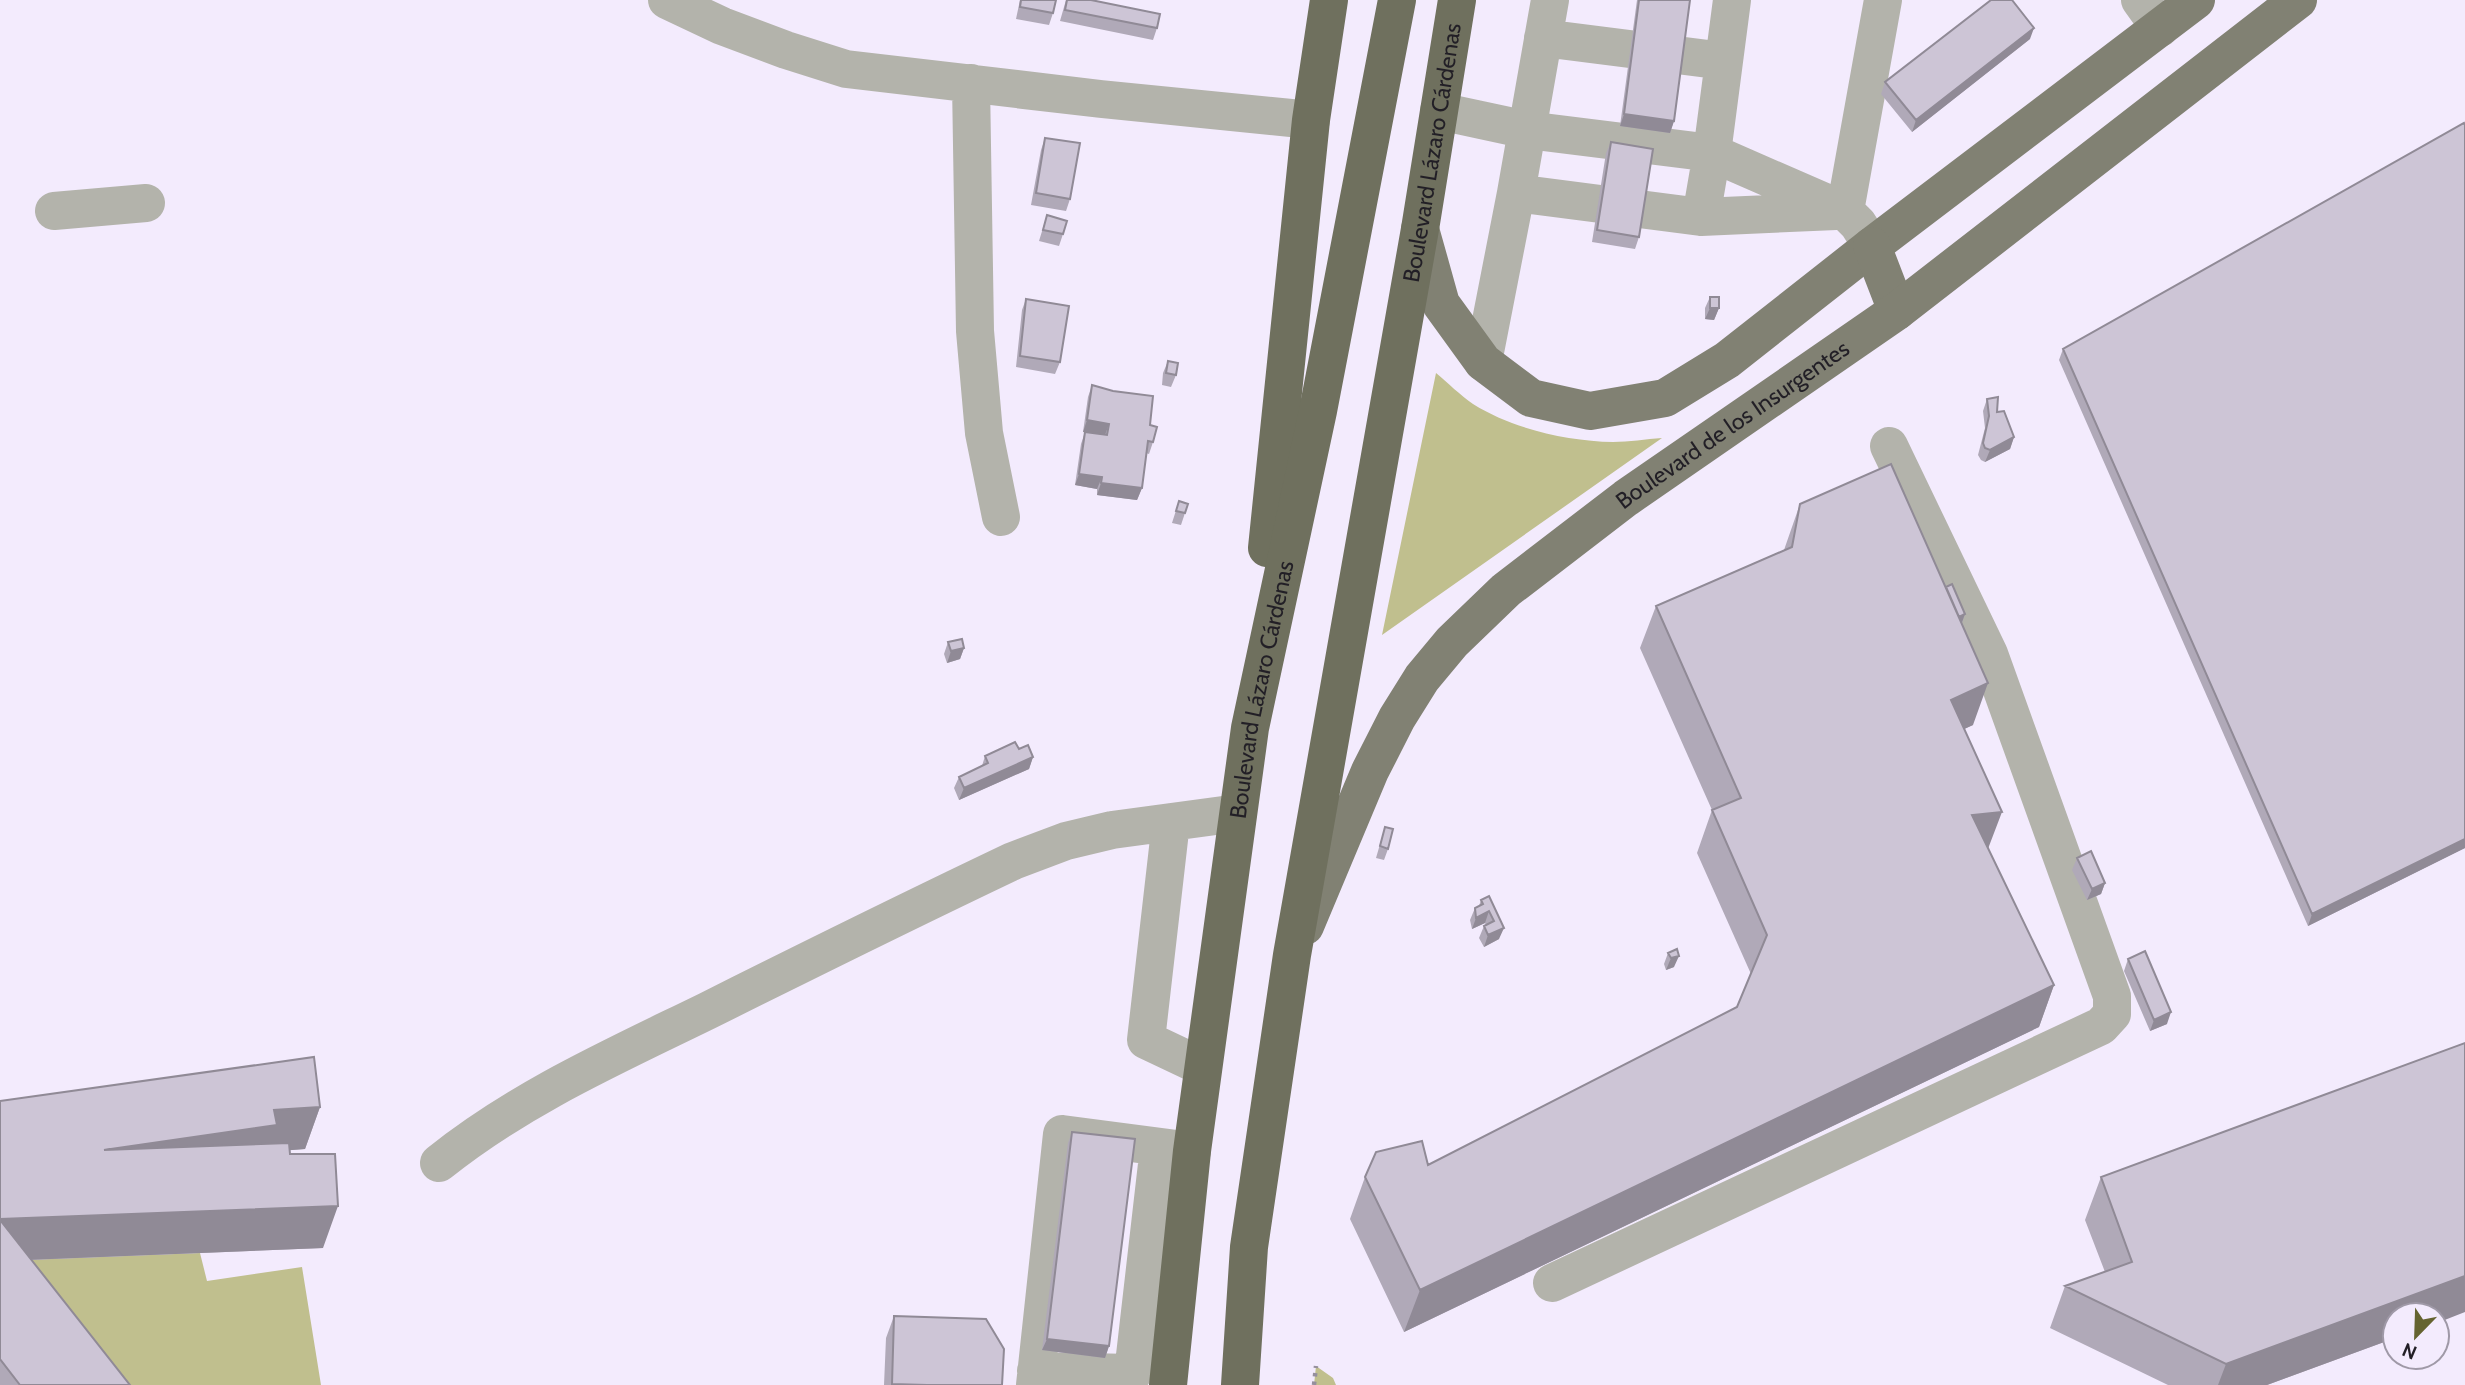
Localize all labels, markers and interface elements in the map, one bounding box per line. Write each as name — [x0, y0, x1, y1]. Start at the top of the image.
street label: Boulevard Lázaro Cárdenas — [1397, 21, 1467, 284]
street label: Boulevard de los Insurgentes — [1610, 334, 1854, 515]
street label: Boulevard Lázaro Cárdenas — [1224, 558, 1300, 820]
north arrow — [2381, 1301, 2451, 1371]
text: N — [2399, 1338, 2420, 1364]

